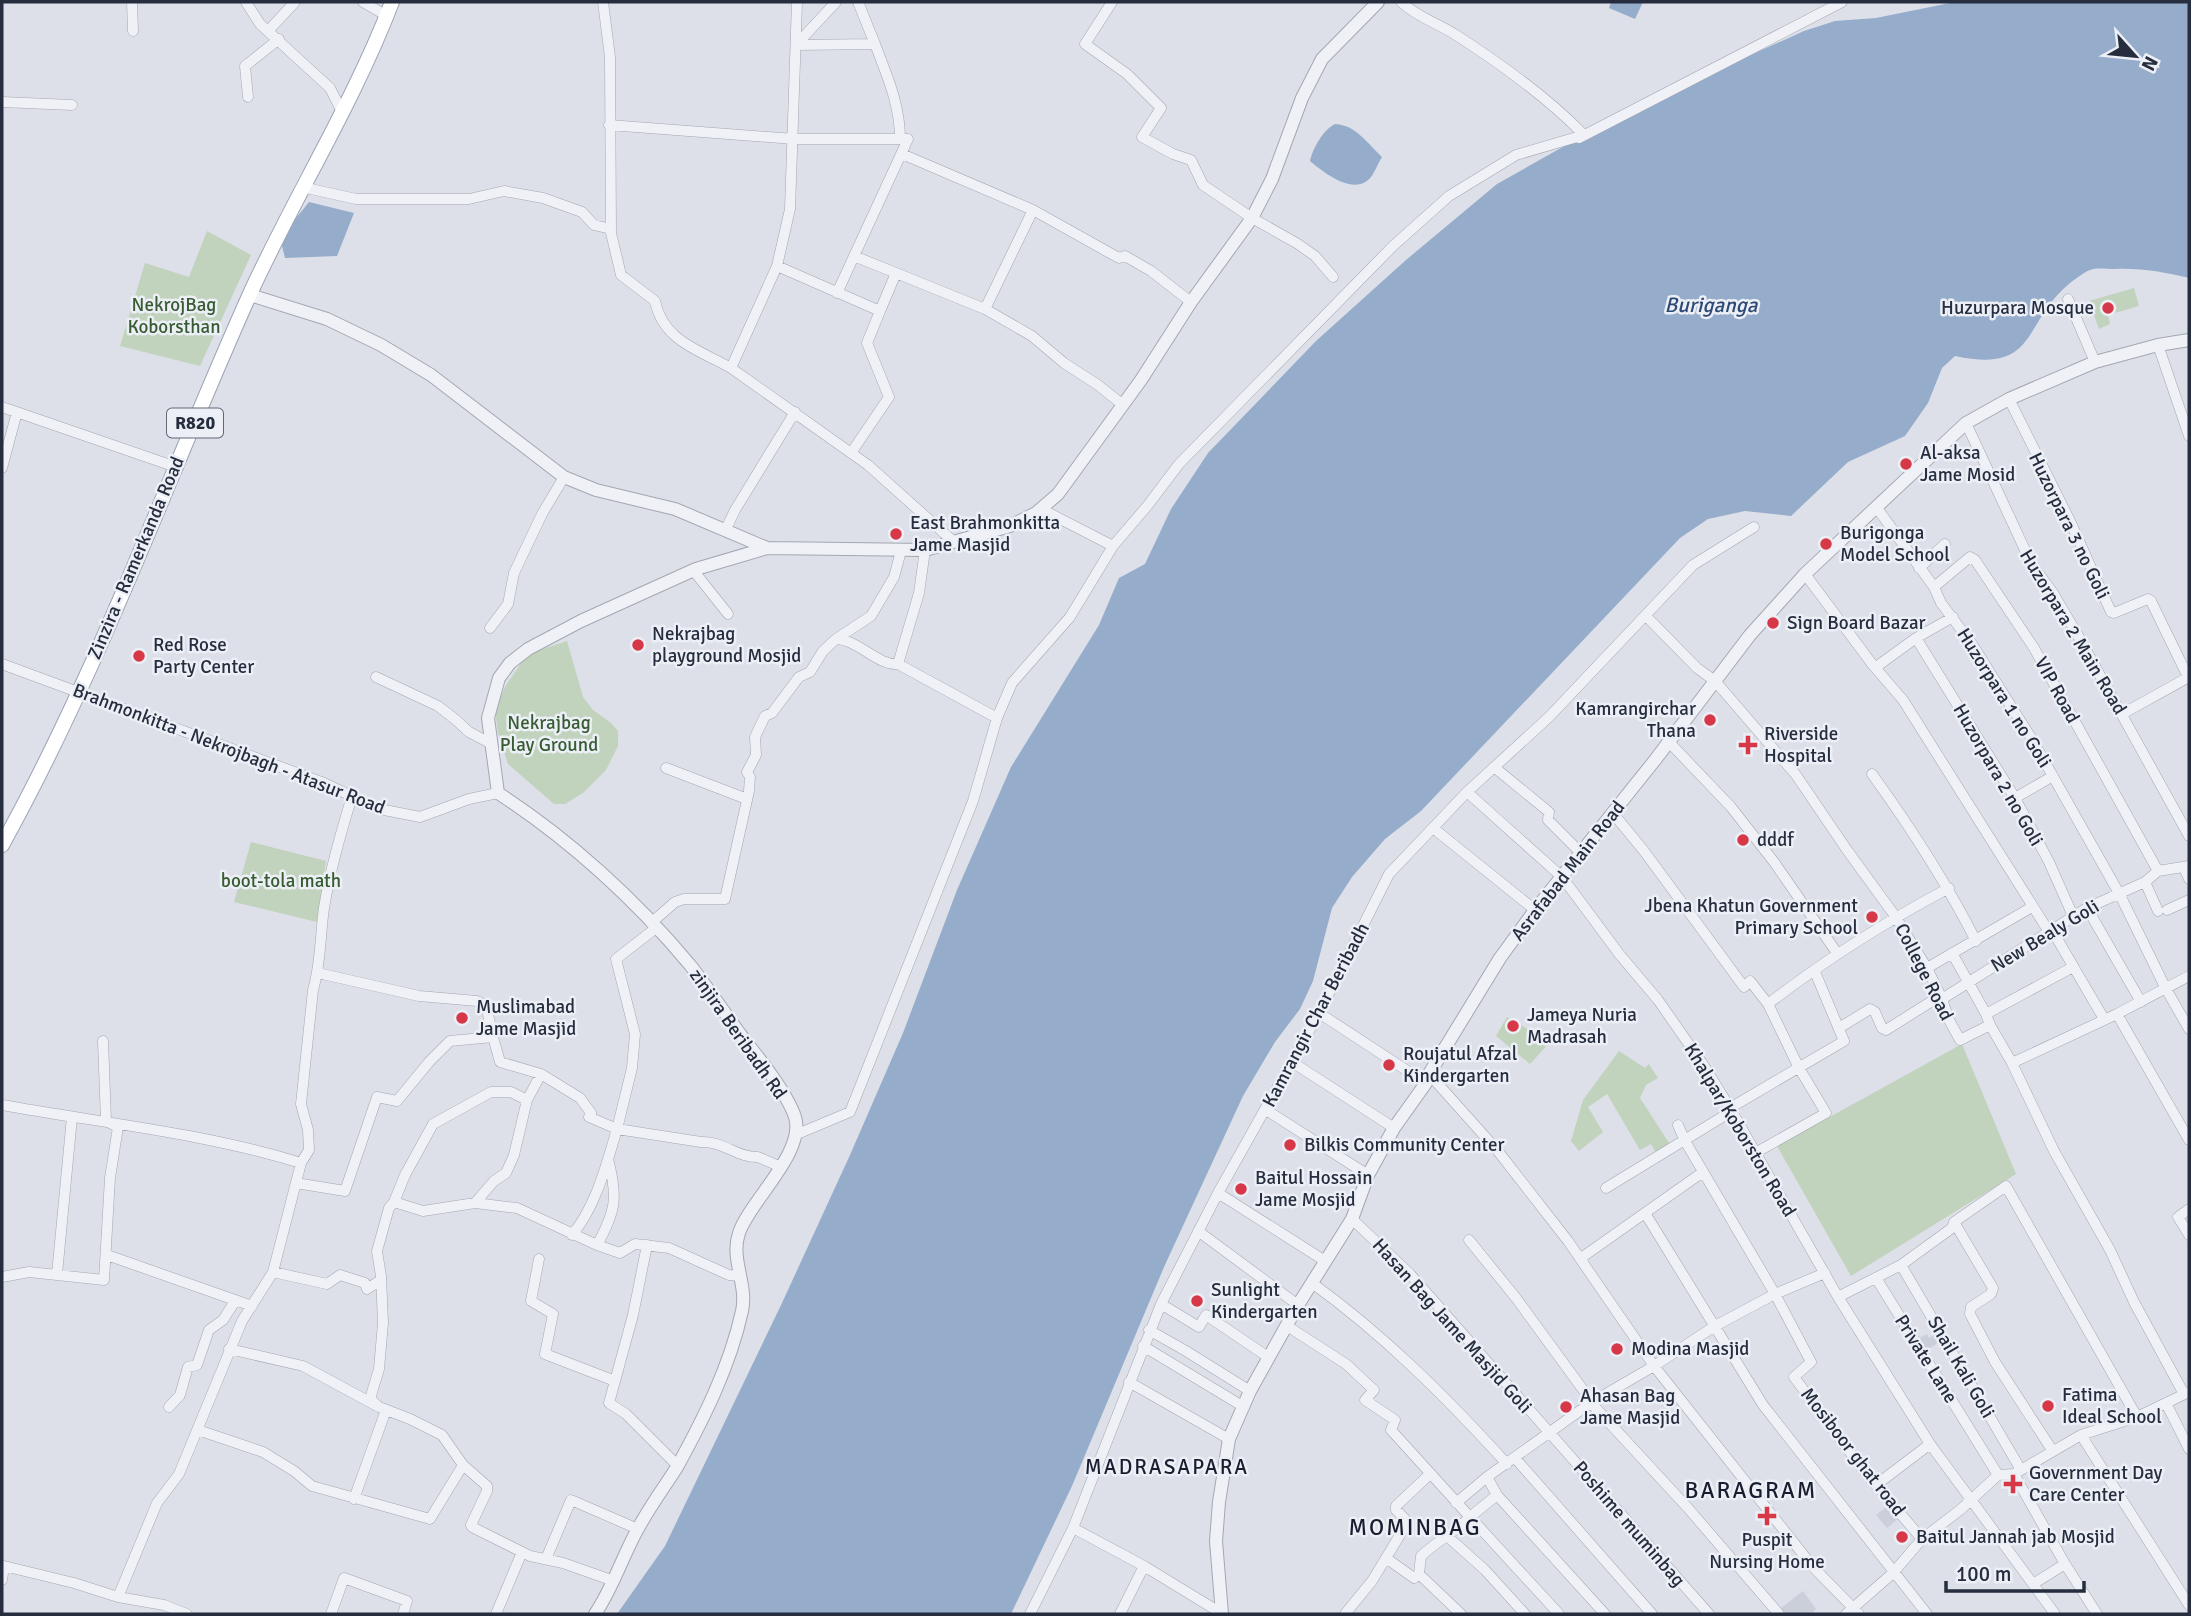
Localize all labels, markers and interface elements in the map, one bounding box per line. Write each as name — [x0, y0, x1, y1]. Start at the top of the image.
north arrow — [2100, 21, 2170, 91]
text: N — [2136, 52, 2163, 75]
water label: Buriganga — [1665, 292, 1759, 318]
park label: NekrojBag Koborsthan — [127, 293, 221, 339]
place label: Huzurpara Mosque — [1941, 296, 2094, 320]
marker: Huzurpara Mosque — [2100, 300, 2116, 316]
road number: R820 — [167, 408, 223, 438]
place label: Al-aksa Jame Mosid — [1920, 441, 2015, 487]
street label: Huzorpara 3 no Goli — [2023, 449, 2115, 603]
street label: Zinzira - Ramerkanda Road — [82, 453, 190, 663]
marker: Al-aksa Jame Mosid — [1898, 456, 1914, 472]
place label: East Brahmonkitta Jame Masjid — [910, 511, 1060, 557]
place label: Burigonga Model School — [1840, 521, 1950, 567]
marker: East Brahmonkitta Jame Masjid — [888, 526, 904, 542]
marker: Burigonga Model School — [1818, 536, 1834, 552]
street label: Huzorpara 2 Main Road — [2014, 545, 2132, 719]
place label: Sign Board Bazar — [1787, 611, 1926, 635]
marker: Sign Board Bazar — [1765, 615, 1781, 631]
place label: Nekrajbag playground Mosjid — [652, 622, 801, 668]
street label: Huzorpara 1 no Goli — [1951, 624, 2057, 772]
place label: Red Rose Party Center — [153, 633, 254, 679]
marker: Nekrajbag playground Mosjid — [630, 637, 646, 653]
marker: Red Rose Party Center — [131, 648, 147, 664]
street label: VIP Road — [2029, 653, 2085, 727]
street label: Brahmonkitta - Nekrojbagh - Atasur Road — [69, 678, 389, 820]
place label: Kamrangirchar Thana — [1575, 697, 1696, 743]
street label: Huzorpara 2 no Goli — [1948, 700, 2048, 850]
park label: Nekrajbag Play Ground — [500, 711, 598, 757]
marker: Kamrangirchar Thana — [1702, 712, 1718, 728]
place label: Riverside Hospital — [1764, 722, 1838, 768]
marker: Riverside Hospital — [1738, 735, 1758, 755]
street label: Asrafabad Main Road — [1506, 796, 1630, 946]
place label: dddf — [1757, 828, 1795, 852]
marker: dddf — [1735, 832, 1751, 848]
park label: boot-tola math — [221, 869, 341, 893]
place label: Jbena Khatun Government Primary School — [1644, 894, 1858, 940]
street label: New Bealy Goli — [1987, 894, 2103, 978]
marker: Jbena Khatun Government Primary School — [1864, 909, 1880, 925]
street label: Kamrangir Char Beribadh — [1257, 919, 1375, 1111]
street label: College Road — [1889, 919, 1959, 1025]
street label: zinjira Beribadh Rd — [684, 964, 792, 1104]
place label: Muslimabad Jame Masjid — [476, 995, 576, 1041]
place label: Jameya Nuria Madrasah — [1527, 1003, 1637, 1049]
marker: Muslimabad Jame Masjid — [454, 1010, 470, 1026]
marker: Jameya Nuria Madrasah — [1505, 1018, 1521, 1034]
street label: Khalpar/Koborston Road — [1679, 1039, 1801, 1221]
place label: Roujatul Afzal Kindergarten — [1403, 1042, 1517, 1088]
marker: Roujatul Afzal Kindergarten — [1381, 1057, 1397, 1073]
place label: Bilkis Community Center — [1304, 1133, 1505, 1157]
marker: Bilkis Community Center — [1282, 1137, 1298, 1153]
place label: Baitul Hossain Jame Mosjid — [1255, 1166, 1373, 1212]
marker: Baitul Hossain Jame Mosjid — [1233, 1181, 1249, 1197]
street label: Hasan Bag Jame Masjid Goli — [1367, 1233, 1537, 1419]
place label: Sunlight Kindergarten — [1211, 1278, 1318, 1324]
marker: Sunlight Kindergarten — [1189, 1293, 1205, 1309]
street label: Private Lane — [1889, 1310, 1963, 1408]
street label: Shail Kali Goli — [1922, 1312, 2000, 1422]
place label: Modina Masjid — [1631, 1337, 1749, 1361]
marker: Modina Masjid — [1609, 1341, 1625, 1357]
street label: Mosiboor ghat road — [1795, 1383, 1911, 1521]
place label: Fatima Ideal School — [2062, 1383, 2162, 1429]
place label: Ahasan Bag Jame Masjid — [1580, 1384, 1680, 1430]
marker: Fatima Ideal School — [2040, 1398, 2056, 1414]
marker: Ahasan Bag Jame Masjid — [1558, 1399, 1574, 1415]
district label: MADRASAPARA — [1085, 1454, 1249, 1480]
street label: Poshime muminbag — [1568, 1456, 1690, 1592]
place label: Government Day Care Center — [2029, 1461, 2163, 1507]
marker: Government Day Care Center — [2003, 1474, 2023, 1494]
district label: BARAGRAM — [1685, 1476, 1817, 1505]
marker: Puspit Nursing Home — [1757, 1506, 1777, 1526]
district label: MOMINBAG — [1348, 1513, 1482, 1542]
place label: Baitul Jannah jab Mosjid — [1916, 1525, 2115, 1549]
place label: Puspit Nursing Home — [1709, 1528, 1825, 1574]
marker: Baitul Jannah jab Mosjid — [1894, 1529, 1910, 1545]
scale bar — [1946, 1550, 2084, 1594]
text: 100 m — [1956, 1561, 2011, 1587]

